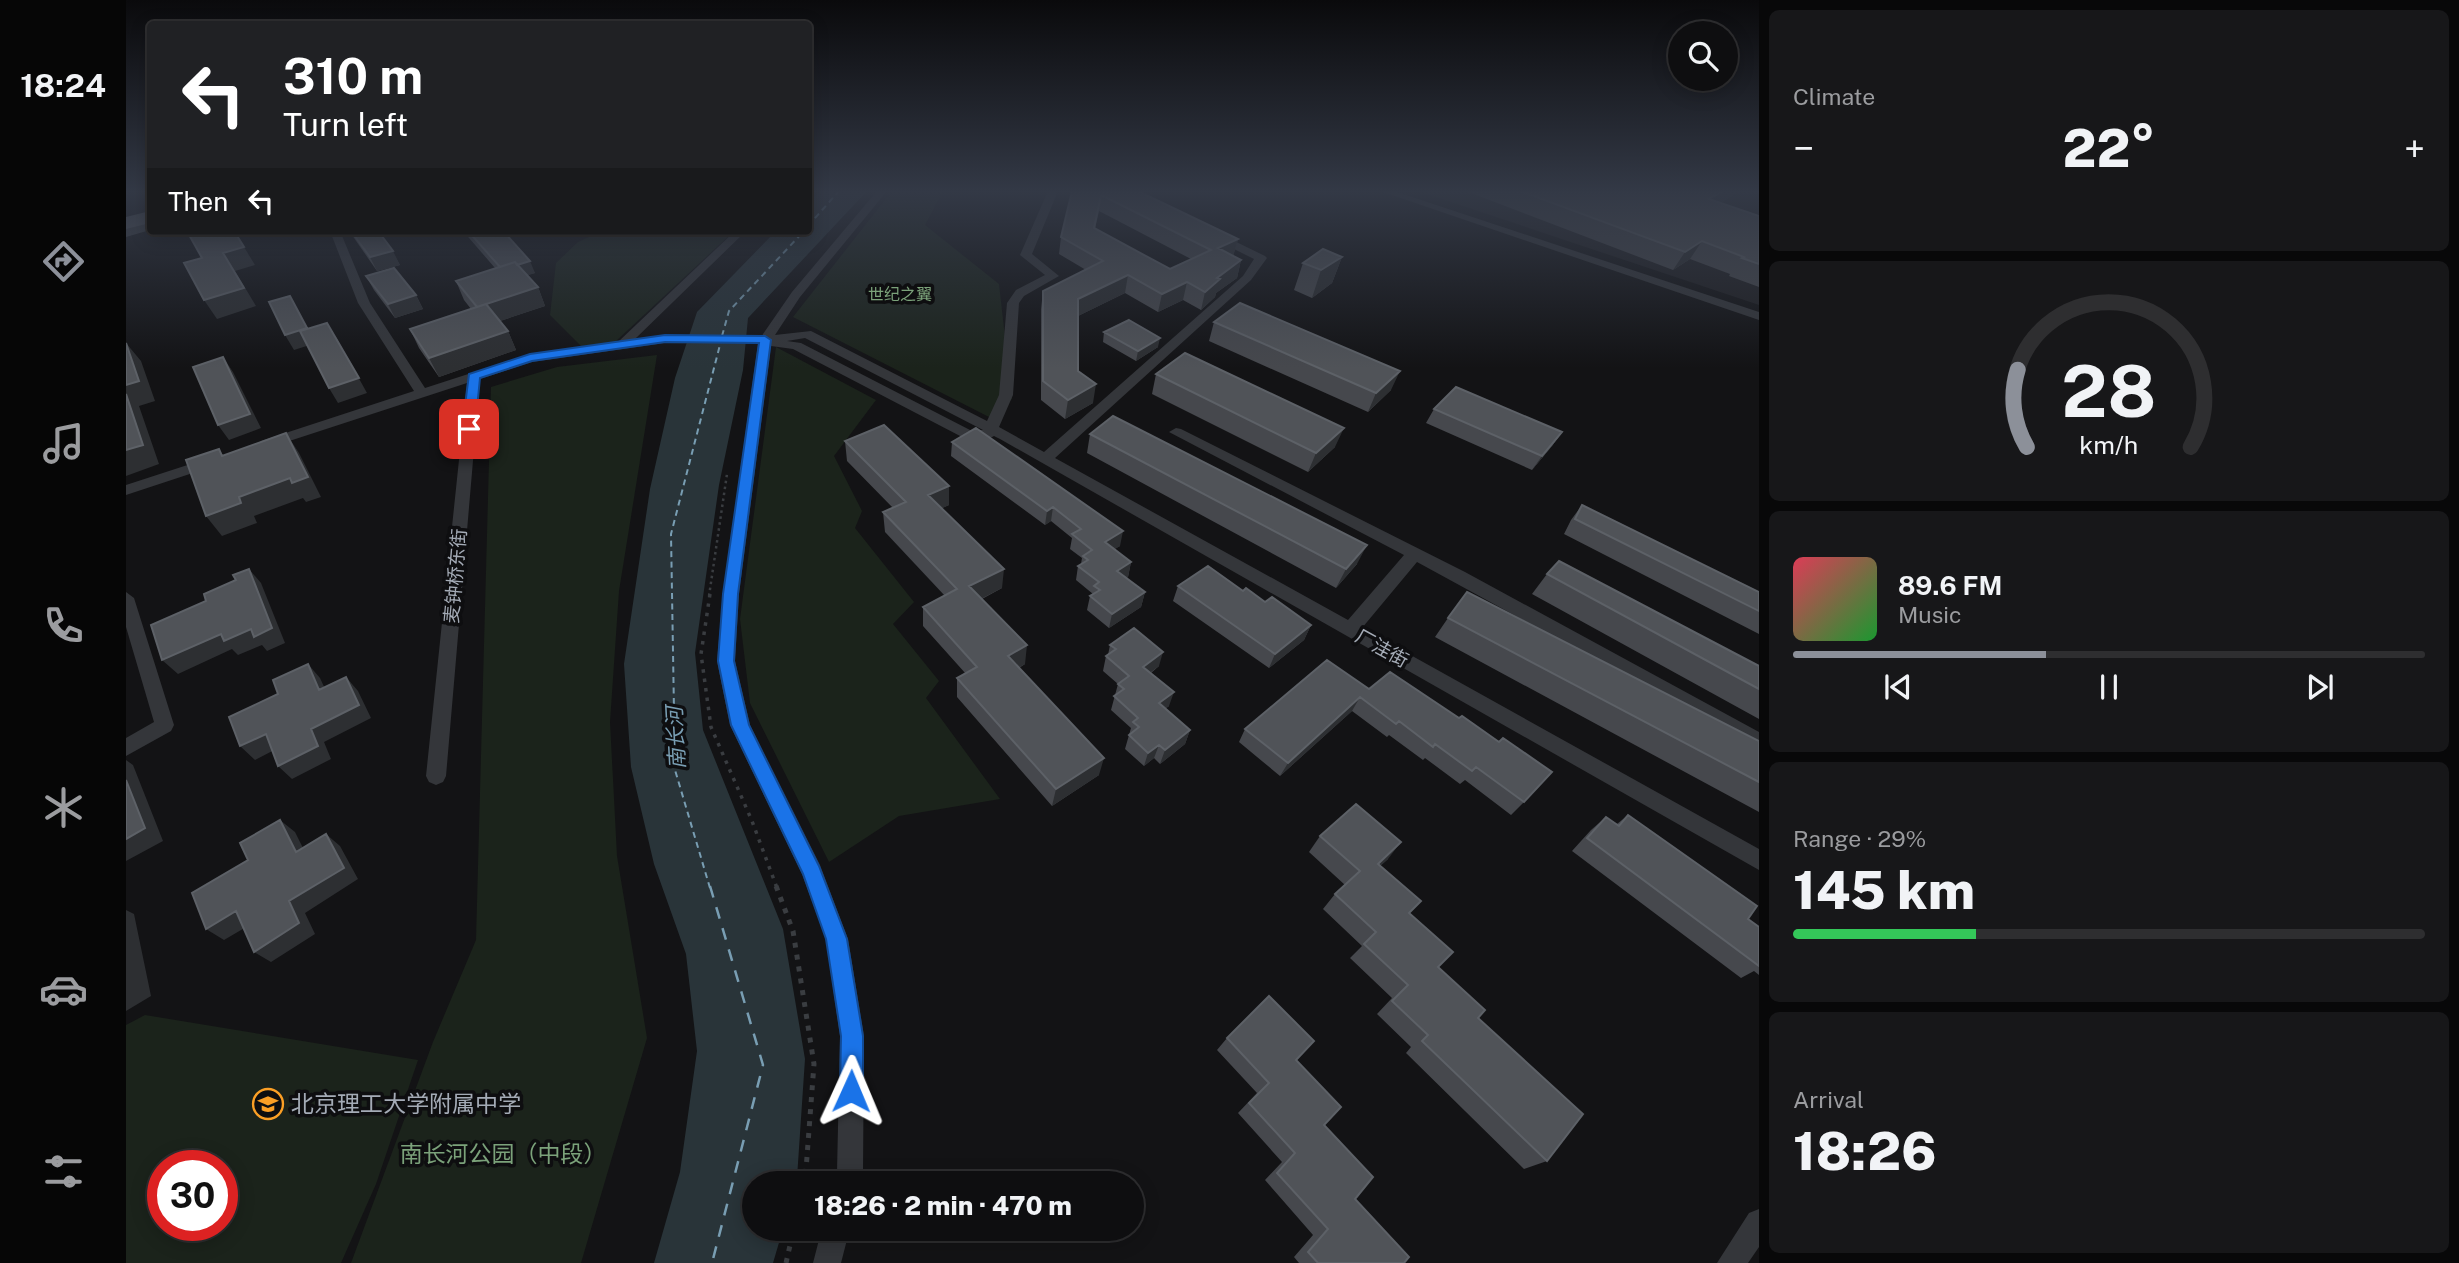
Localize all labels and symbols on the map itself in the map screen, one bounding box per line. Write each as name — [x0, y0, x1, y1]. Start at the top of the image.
park label: 世纪之翼 — [868, 285, 932, 304]
pin — [439, 399, 499, 459]
street label: 麦钟桥东街 — [440, 528, 470, 624]
street label: 厂洼街 — [1352, 625, 1412, 671]
water label: 南长河 — [661, 702, 690, 770]
position arrow — [814, 1054, 888, 1128]
school or university icon: 北京理工大学附属中学 — [251, 1087, 285, 1121]
place label: 北京理工大学附属中学 — [291, 1090, 521, 1117]
park label: 南长河公园（中段） — [400, 1140, 607, 1167]
speed limit sign: 30 — [147, 1150, 238, 1241]

